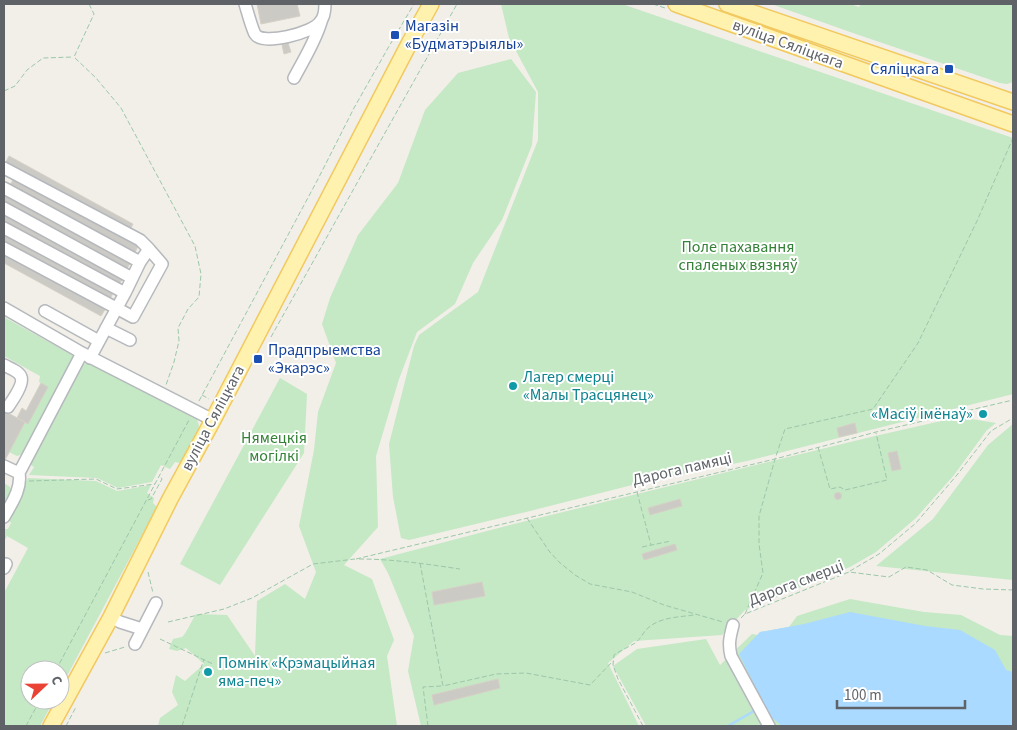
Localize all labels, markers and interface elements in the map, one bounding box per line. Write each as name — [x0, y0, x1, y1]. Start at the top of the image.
street label: вуліца Сяліцкага — [729, 14, 847, 74]
place label: Магазін «Будматэрыялы» — [405, 15, 523, 55]
marker: Магазін «Будматэрыялы» — [389, 29, 401, 41]
place label: Сяліцкага — [870, 58, 939, 80]
marker: Сяліцкага — [943, 63, 955, 75]
park label: Поле пахавання спаленых вязняў — [678, 236, 798, 276]
place label: Прадпрыемства «Экарэс» — [268, 339, 381, 379]
marker: Прадпрыемства «Экарэс» — [252, 353, 264, 365]
street label: вуліца Сяліцкага — [176, 361, 250, 475]
place label: Лагер смерці «Малы Трасцянец» — [523, 366, 654, 406]
marker: Лагер смерці «Малы Трасцянец» — [507, 380, 519, 392]
place label: «Масіў імёнаў» — [871, 403, 973, 425]
marker: «Масіў імёнаў» — [977, 408, 989, 420]
park label: Нямецкія могілкі — [241, 427, 307, 467]
street label: Дарога памяці — [630, 447, 734, 491]
street label: Дарога смерці — [745, 555, 847, 611]
place label: Помнік «Крэмацыйная яма-печ» — [218, 652, 375, 692]
north arrow — [20, 660, 70, 710]
marker: Помнік «Крэмацыйная яма-печ» — [202, 666, 214, 678]
text: С — [45, 673, 67, 688]
scale bar — [837, 678, 964, 710]
text: 100 m — [844, 685, 882, 706]

